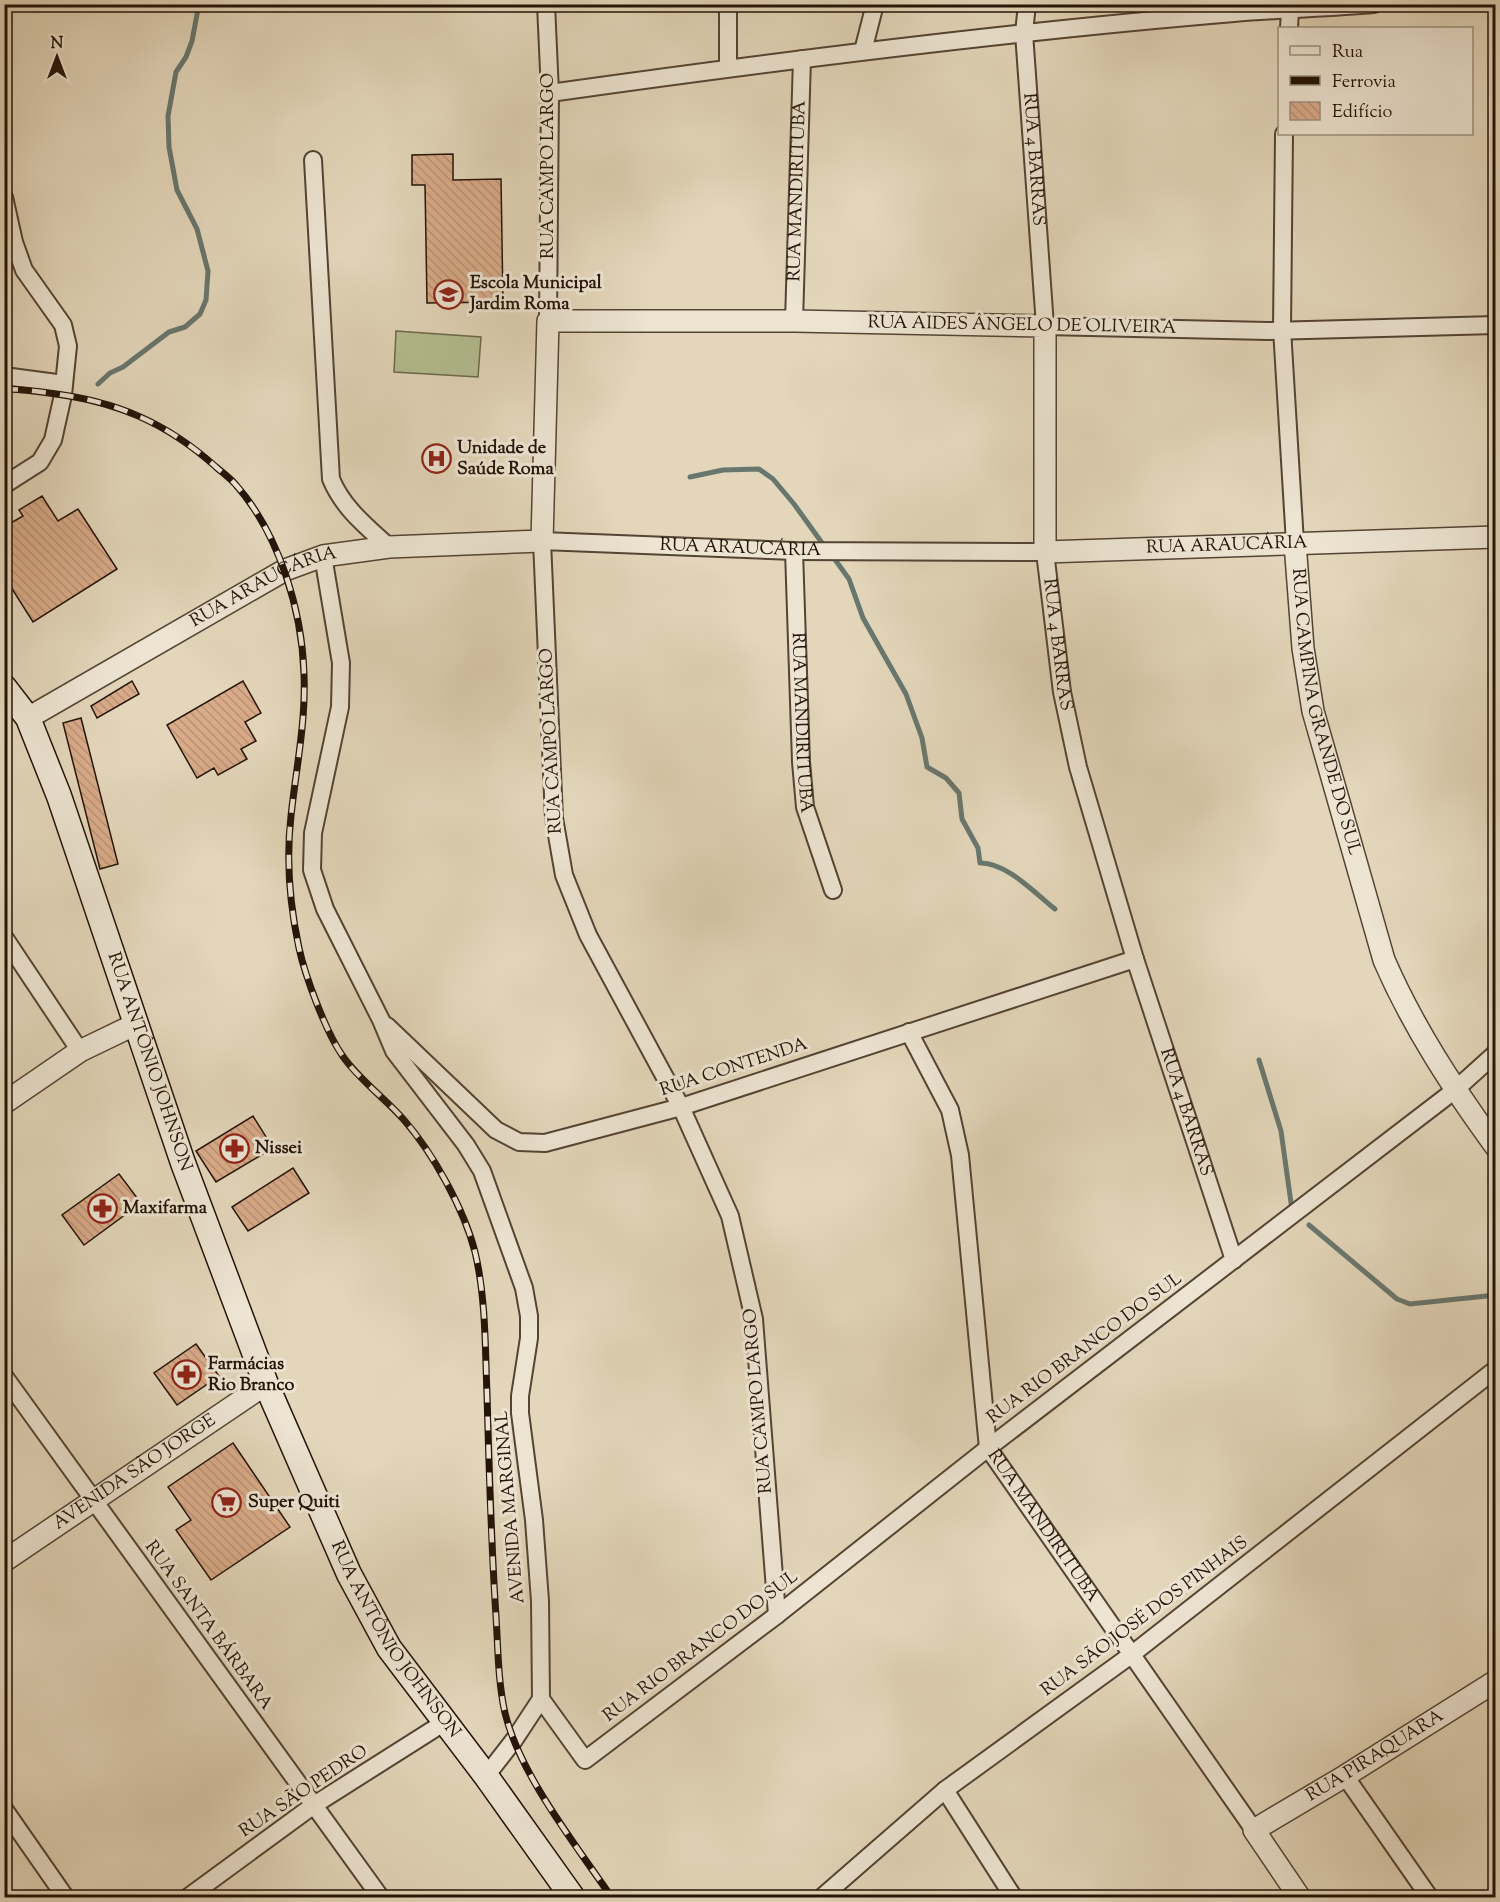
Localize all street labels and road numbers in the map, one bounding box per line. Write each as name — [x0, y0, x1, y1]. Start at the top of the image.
street label: RUA CAMPO LARGO — [536, 73, 562, 259]
street label: RUA 4 BARRAS — [1015, 92, 1051, 227]
street label: RUA MANDIRITUBA — [782, 100, 814, 282]
street label: RUA AIDES ÂNGELO DE OLIVEIRA — [867, 309, 1177, 342]
street label: RUA ARAUCÁRIA — [1146, 530, 1309, 562]
street label: RUA ARAUCÁRIA — [659, 533, 822, 564]
street label: RUA ARAUCÁRIA — [185, 541, 339, 635]
street label: RUA CAMPINA GRANDE DO SUL — [1284, 567, 1366, 858]
street label: RUA 4 BARRAS — [1035, 577, 1079, 713]
street label: RUA MANDIRITUBA — [784, 632, 819, 815]
street label: RUA CAMPO LARGO — [534, 647, 570, 835]
street label: RUA ANTÔNIO JOHNSON — [100, 949, 198, 1175]
street label: RUA CONTENDA — [657, 1032, 812, 1104]
street label: RUA 4 BARRAS — [1152, 1045, 1219, 1180]
street label: RUA RIO BRANCO DO SUL — [982, 1267, 1188, 1431]
street label: RUA CAMPO LARGO — [738, 1307, 780, 1495]
street label: AVENIDA SÃO JORGE — [48, 1408, 222, 1537]
street label: AVENIDA MARGINAL — [490, 1409, 532, 1604]
street label: RUA MANDIRITUBA — [980, 1445, 1105, 1608]
street label: RUA SÃO JOSÉ DOS PINHAIS — [1036, 1530, 1254, 1704]
street label: RUA SANTA BÁRBARA — [138, 1536, 279, 1716]
street label: RUA ANTÔNIO JOHNSON — [323, 1537, 466, 1744]
street label: RUA RIO BRANCO DO SUL — [598, 1565, 804, 1729]
street label: RUA PIRAQUARA — [1302, 1704, 1449, 1809]
street label: RUA SÃO PEDRO — [235, 1739, 373, 1845]

